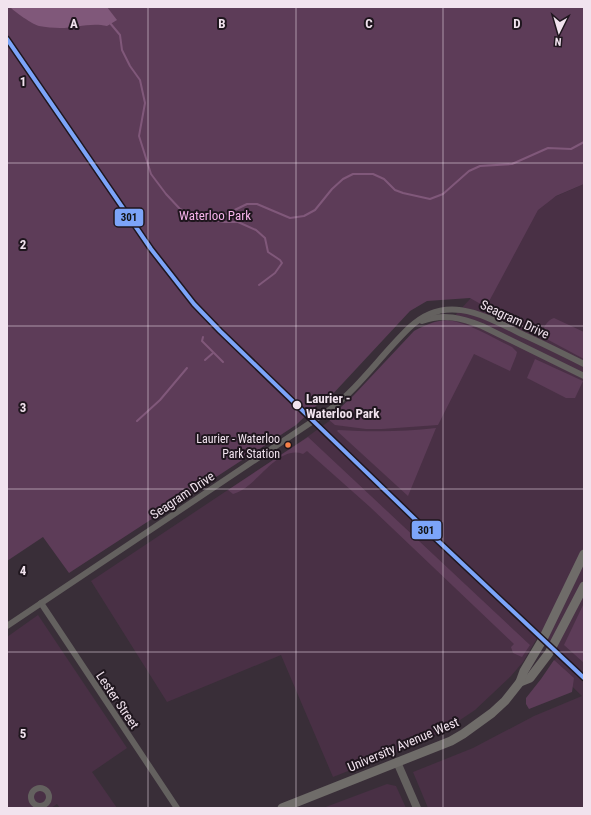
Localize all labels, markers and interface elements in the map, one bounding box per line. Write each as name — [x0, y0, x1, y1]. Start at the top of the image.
north arrow — [539, 12, 579, 52]
text: A — [70, 16, 78, 31]
text: B — [218, 16, 226, 31]
text: C — [365, 16, 373, 31]
text: D — [513, 16, 521, 31]
text: N — [554, 35, 562, 48]
text: 1 — [20, 74, 26, 89]
line badge: 301 — [114, 208, 144, 227]
park label: Waterloo Park — [179, 208, 251, 223]
text: 301 — [121, 211, 137, 224]
text: 2 — [20, 237, 27, 252]
street label: Seagram Drive — [478, 297, 552, 342]
place label: Laurier - Waterloo Park — [306, 391, 380, 421]
marker: Laurier - Waterloo Park — [291, 399, 303, 411]
text: 3 — [20, 400, 26, 415]
place label: Laurier - Waterloo Park Station — [196, 432, 280, 461]
marker: Laurier - Waterloo Park Station — [283, 440, 293, 450]
street label: Seagram Drive — [147, 468, 217, 522]
line badge: 301 — [411, 520, 442, 540]
text: 301 — [418, 524, 434, 537]
text: 4 — [20, 563, 27, 578]
street label: Lester Street — [93, 669, 142, 732]
street label: University Avenue West — [345, 714, 461, 775]
text: 5 — [20, 726, 27, 741]

